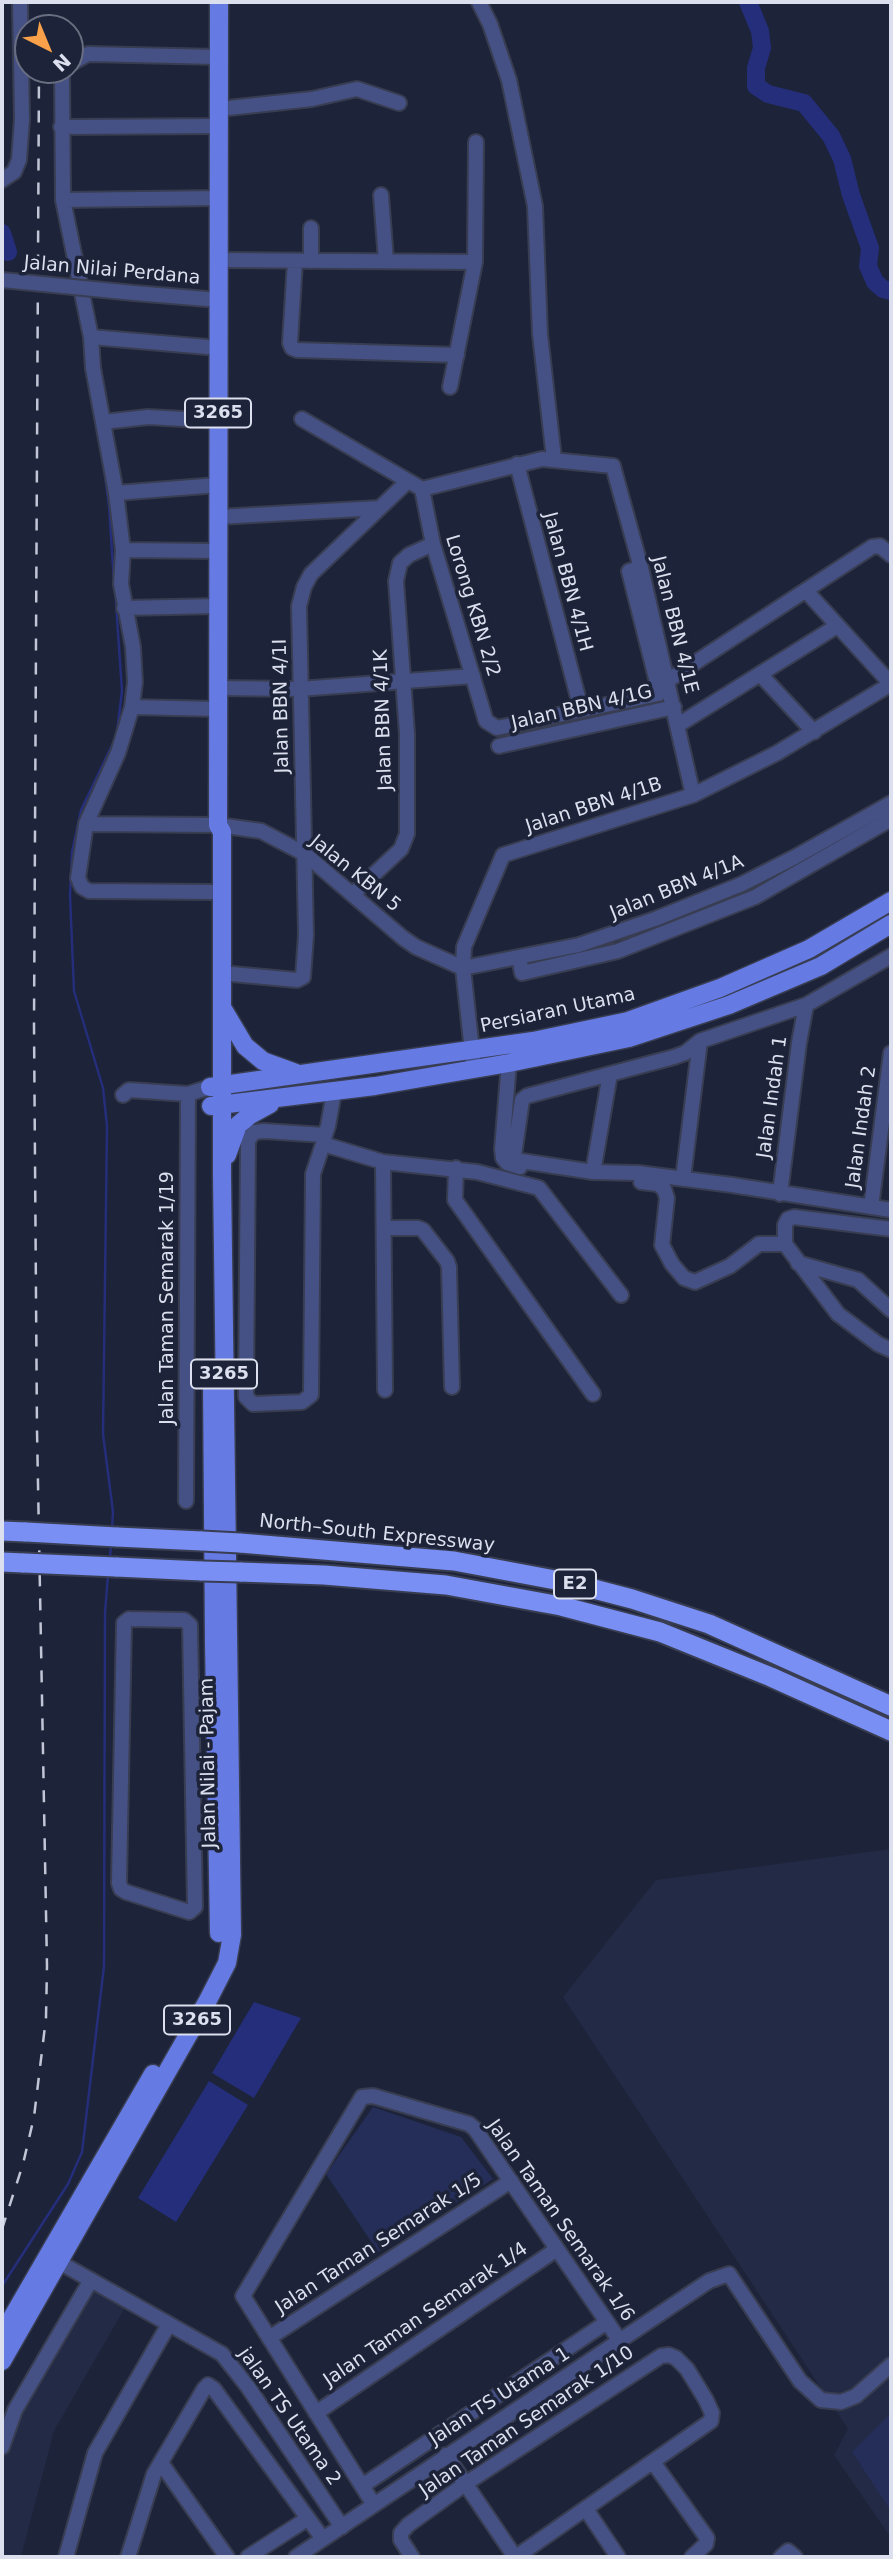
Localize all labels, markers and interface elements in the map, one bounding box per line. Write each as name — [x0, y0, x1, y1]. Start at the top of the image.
north arrow — [14, 14, 84, 84]
text: N — [49, 49, 75, 76]
street label: Jalan Nilai Perdana — [23, 252, 201, 290]
road number: 3265 — [185, 398, 251, 428]
street label: Jalan BBN 4/1H — [537, 510, 597, 654]
street label: Lorong KBN 2/2 — [440, 532, 504, 680]
street label: Jalan BBN 4/1E — [646, 554, 702, 696]
street label: Jalan BBN 4/1I — [269, 638, 295, 774]
street label: Jalan BBN 4/1K — [370, 649, 398, 791]
street label: Jalan BBN 4/1G — [509, 681, 655, 735]
street label: Jalan BBN 4/1B — [523, 773, 665, 839]
street label: Jalan KBN 5 — [305, 831, 405, 917]
street label: Jalan BBN 4/1A — [607, 851, 747, 925]
street label: Persiaran Utama — [478, 983, 638, 1039]
street label: Jalan Indah 1 — [753, 1034, 793, 1160]
street label: Jalan Indah 2 — [842, 1064, 882, 1190]
street label: Jalan Taman Semarak 1/19 — [157, 1171, 179, 1425]
road number: 3265 — [191, 1359, 257, 1388]
street label: North–South Expressway — [258, 1510, 496, 1558]
road number: E2 — [554, 1569, 596, 1598]
street label: Jalan Nilai - Pajam — [196, 1678, 222, 1848]
road number: 3265 — [164, 2006, 230, 2034]
street label: Jalan Taman Semarak 1/6 — [481, 2116, 639, 2326]
street label: Jalan Taman Semarak 1/5 — [271, 2169, 487, 2319]
street label: Jalan Taman Semarak 1/4 — [319, 2238, 533, 2392]
street label: Jalan Taman Semarak 1/10 — [415, 2342, 639, 2502]
street label: Jalan TS Utama 1 — [425, 2343, 575, 2451]
street label: jalan TS Utama 2 — [233, 2344, 345, 2490]

